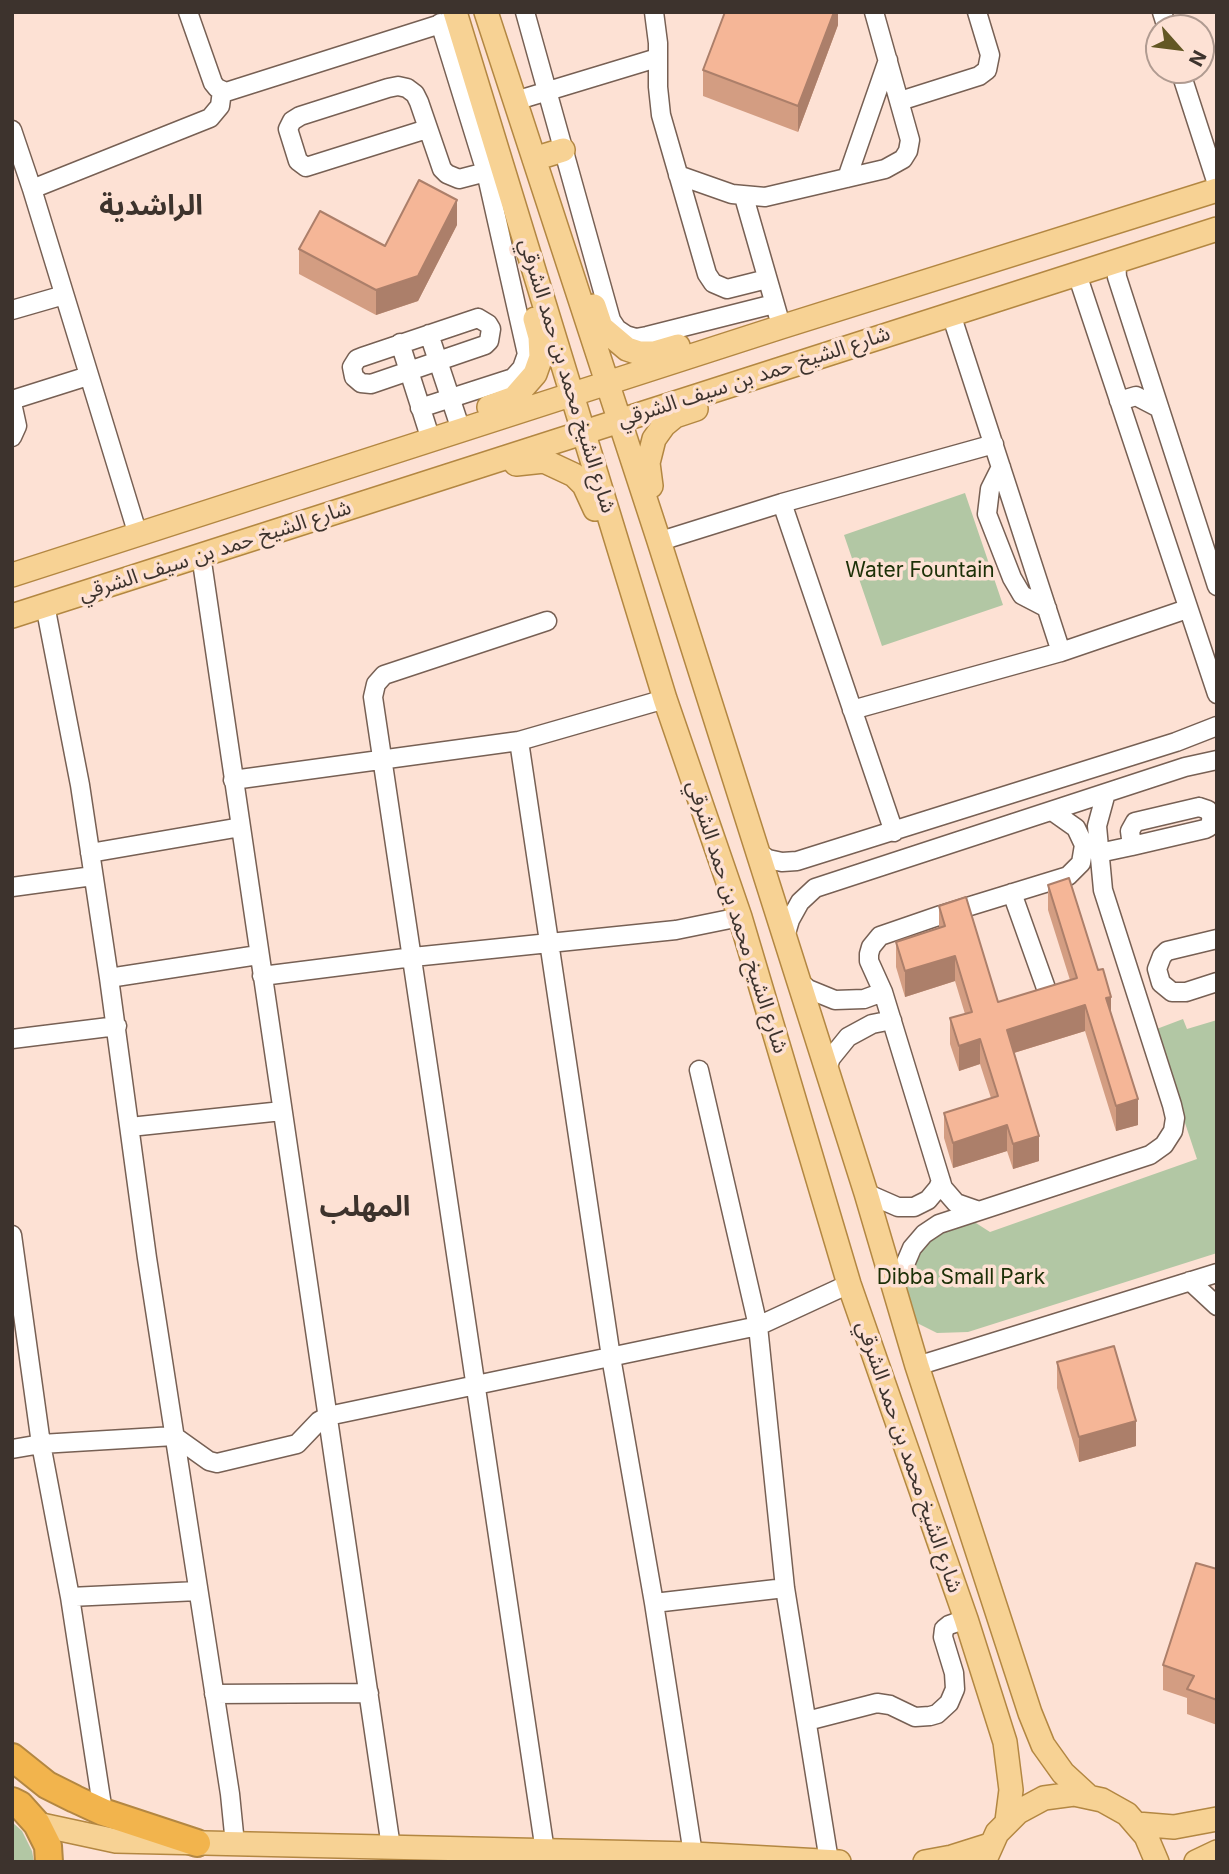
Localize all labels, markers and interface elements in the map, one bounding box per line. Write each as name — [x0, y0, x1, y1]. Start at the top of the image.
north arrow — [1145, 14, 1215, 84]
text: N — [1184, 46, 1211, 70]
district label: الراشدية — [99, 190, 203, 224]
street label: شارع الشيخ محمد بن حمد الشرقي — [513, 236, 621, 516]
street label: شارع الشيخ حمد بن سيف الشرقي — [615, 321, 893, 433]
street label: شارع الشيخ حمد بن سيف الشرقي — [76, 495, 354, 607]
park label: Water Fountain — [845, 558, 995, 584]
street label: شارع الشيخ محمد بن حمد الشرقي — [681, 777, 793, 1057]
district label: المهلب — [319, 1191, 411, 1225]
park label: Dibba Small Park — [877, 1265, 1045, 1291]
street label: شارع الشيخ محمد بن حمد الشرقي — [851, 1318, 967, 1596]

